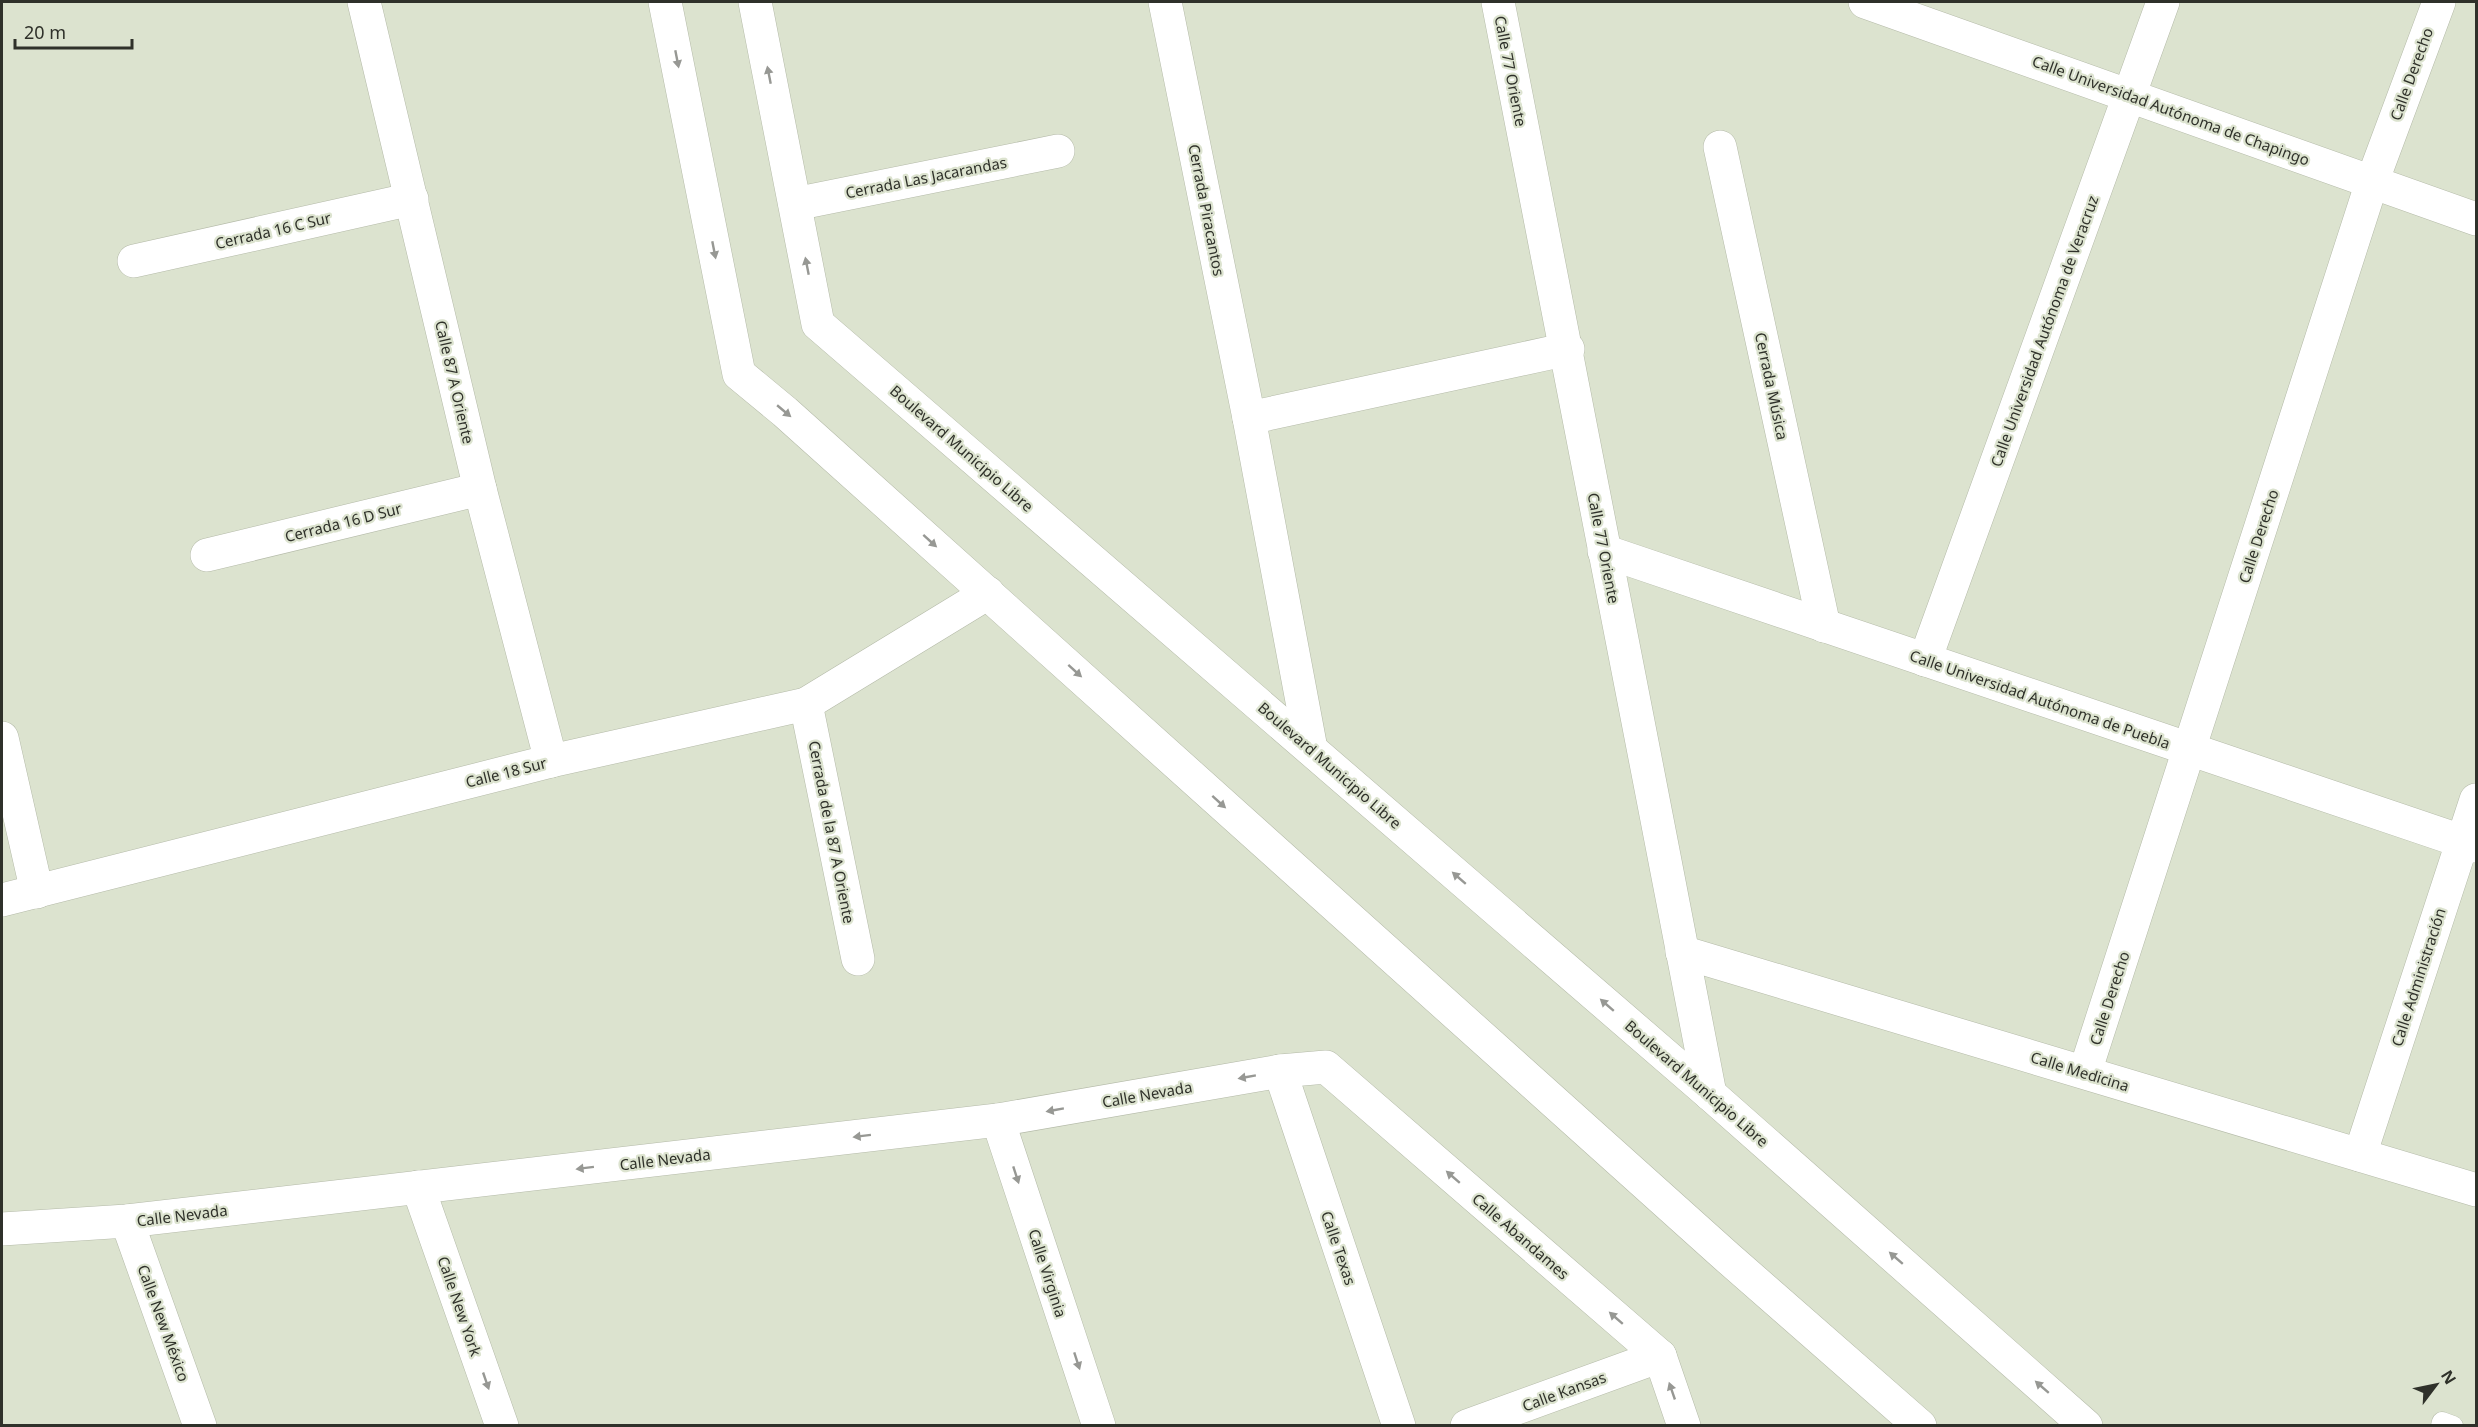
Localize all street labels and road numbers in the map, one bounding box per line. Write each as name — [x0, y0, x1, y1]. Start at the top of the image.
street label: Calle 77 Oriente — [1490, 14, 1532, 128]
street label: Calle Derecho — [2385, 25, 2437, 123]
street label: Calle Universidad Autónoma de Chapingo — [2030, 50, 2312, 170]
street label: Cerrada Piracantos — [1184, 142, 1230, 278]
street label: Cerrada Las Jacarandas — [844, 152, 1008, 202]
street label: Calle Universidad Autónoma de Veracruz — [1986, 193, 2102, 469]
street label: Cerrada 16 C Sur — [213, 207, 333, 253]
street label: Calle 87 A Oriente — [431, 318, 479, 446]
street label: Cerrada Música — [1751, 330, 1793, 442]
street label: Boulevard Municipio Libre — [886, 380, 1038, 516]
street label: Calle Derecho — [2233, 487, 2283, 585]
street label: Calle 77 Oriente — [1583, 491, 1625, 605]
street label: Cerrada 16 D Sur — [283, 498, 403, 546]
street label: Calle Universidad Autónoma de Puebla — [1907, 645, 2173, 753]
street label: Boulevard Municipio Libre — [1254, 697, 1406, 833]
street label: Cerrada de la 87 A Oriente — [804, 739, 860, 925]
street label: Calle 18 Sur — [463, 752, 549, 792]
street label: Calle Administración — [2386, 905, 2450, 1049]
street label: Calle Derecho — [2084, 949, 2134, 1047]
street label: Boulevard Municipio Libre — [1621, 1015, 1773, 1151]
street label: Calle Medicina — [2028, 1047, 2132, 1095]
street label: Calle Nevada — [1100, 1076, 1194, 1112]
street label: Calle Nevada — [619, 1144, 711, 1174]
street label: Calle Abandames — [1468, 1188, 1574, 1284]
street label: Calle Nevada — [136, 1200, 228, 1230]
street label: Calle Texas — [1317, 1208, 1361, 1288]
street label: Calle Virginia — [1024, 1226, 1072, 1320]
street label: Calle New York — [434, 1253, 486, 1359]
street label: Calle New México — [134, 1262, 194, 1384]
street label: Calle Kansas — [1519, 1367, 1609, 1415]

